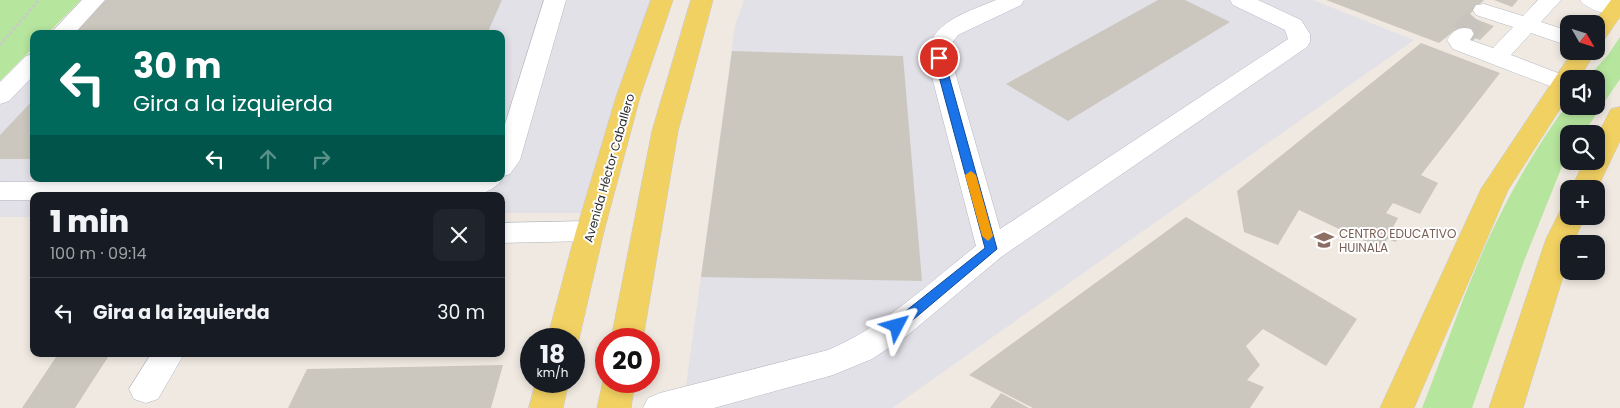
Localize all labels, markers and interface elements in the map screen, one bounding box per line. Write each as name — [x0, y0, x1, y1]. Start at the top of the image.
north arrow — [1560, 15, 1605, 60]
map controls — [1560, 15, 1605, 280]
pin — [918, 37, 960, 79]
text: 30 m — [133, 41, 221, 90]
icon: arrive — [925, 44, 953, 72]
icon: left — [50, 50, 115, 115]
button: sound — [1560, 70, 1605, 115]
text: Gira a la izquierda — [133, 88, 333, 119]
street label: Avenida Héctor Caballero — [580, 91, 639, 244]
button: search — [1560, 125, 1605, 170]
icon: left — [201, 145, 229, 173]
icon: ahead — [254, 145, 282, 173]
icon: right — [307, 145, 335, 173]
button: + — [1560, 180, 1605, 225]
text: 1 min — [50, 200, 129, 243]
button: close — [433, 209, 485, 261]
place label: CENTRO EDUCATIVO HUINALA — [1339, 225, 1456, 256]
school or university icon: CENTRO EDUCATIVO HUINALA — [1313, 229, 1335, 251]
button: − — [1560, 235, 1605, 280]
text: 100 m · 09:14 — [50, 242, 147, 265]
icon: left — [50, 299, 78, 327]
text: Gira a la izquierda — [93, 299, 270, 326]
text: 30 m — [437, 299, 485, 326]
position arrow — [870, 299, 922, 351]
speed limit sign: 20 — [595, 328, 660, 393]
text: 18 — [540, 337, 565, 372]
text: km/h — [537, 364, 568, 381]

